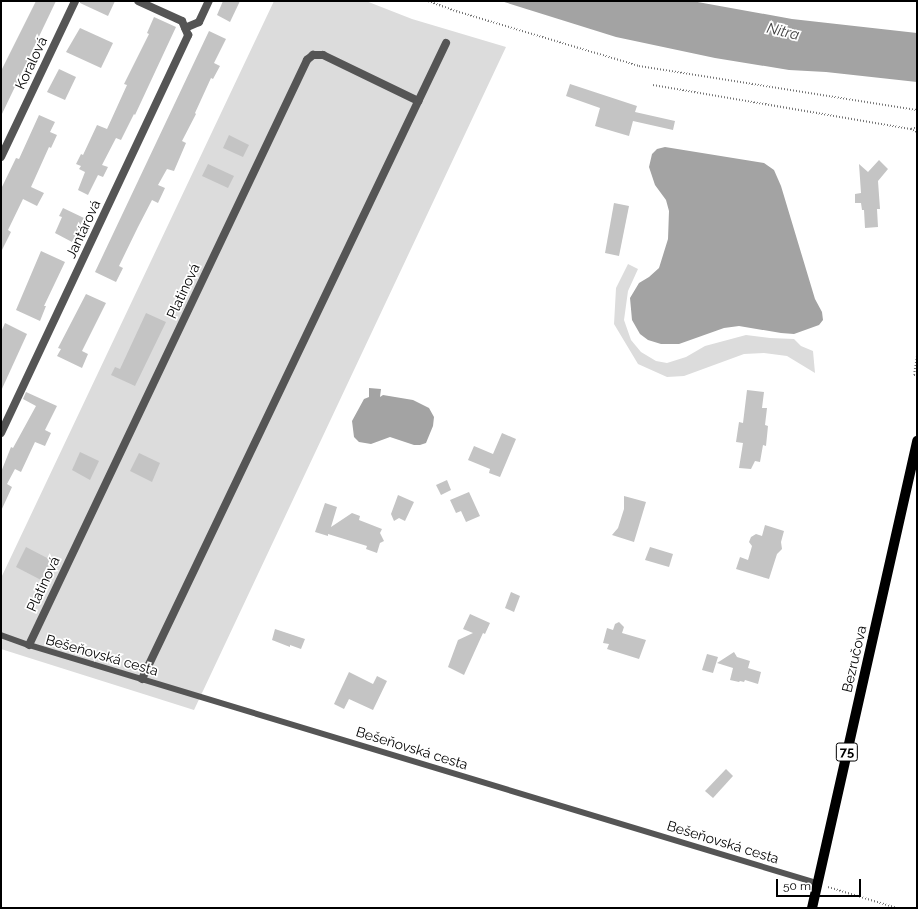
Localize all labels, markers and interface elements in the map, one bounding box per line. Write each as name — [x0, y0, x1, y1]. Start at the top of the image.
water label: Nitra — [765, 20, 801, 44]
street label: Koralová — [12, 34, 50, 92]
street label: Jantárová — [62, 197, 104, 261]
street label: Platinová — [163, 261, 203, 321]
street label: Platinová — [23, 554, 63, 614]
street label: Bezručova — [838, 624, 870, 694]
street label: Bešeňovská cesta — [44, 631, 160, 679]
street label: Bešeňovská cesta — [354, 723, 470, 773]
road number: 75 — [835, 741, 859, 763]
street label: Bešeňovská cesta — [665, 817, 781, 867]
scale bar — [778, 871, 863, 897]
text: 50 m — [783, 879, 811, 893]

